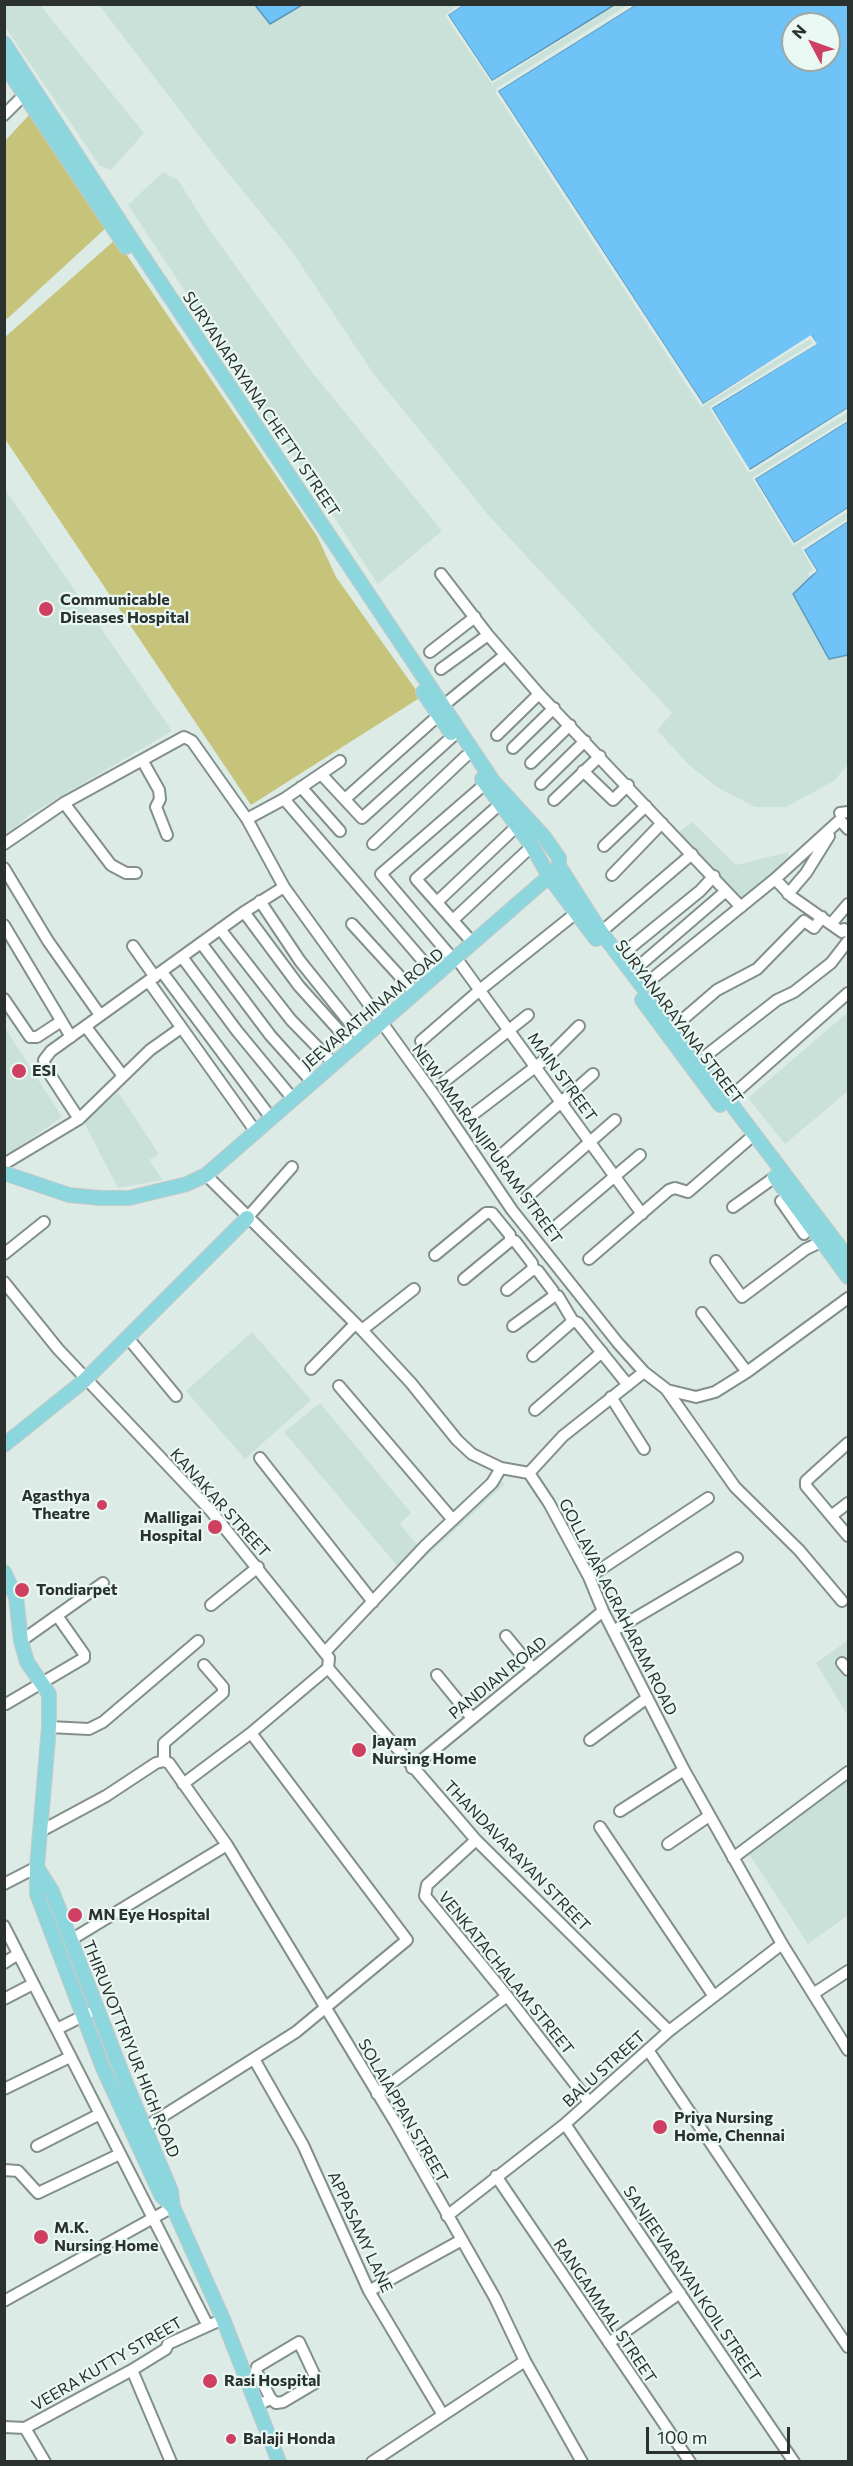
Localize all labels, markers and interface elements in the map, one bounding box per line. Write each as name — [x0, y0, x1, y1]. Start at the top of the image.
north arrow — [781, 12, 841, 72]
text: N — [787, 20, 810, 42]
street label: SURYANARAYANA CHETTY STREET — [178, 288, 344, 520]
place label: Communicable Diseases Hospital — [60, 590, 189, 628]
marker: Communicable Diseases Hospital — [37, 600, 55, 618]
street label: SURYANARAYANA STREET — [611, 936, 747, 1108]
street label: JEEVARATHINAM ROAD — [298, 944, 448, 1074]
street label: MAIN STREET — [523, 1029, 601, 1125]
street label: NEW AMARANJIPURAM STREET — [408, 1040, 566, 1248]
place label: ESI — [32, 1061, 56, 1081]
marker: ESI — [10, 1062, 28, 1080]
street label: KANAKAR STREET — [166, 1445, 274, 1561]
place label: Agasthya Theatre — [22, 1486, 90, 1524]
street label: GOLLAVAR AGRAHARAM ROAD — [555, 1495, 681, 1719]
marker: Agasthya Theatre — [95, 1498, 109, 1512]
place label: Malligai Hospital — [140, 1508, 202, 1546]
marker: Malligai Hospital — [206, 1518, 224, 1536]
place label: Tondiarpet — [36, 1580, 117, 1600]
marker: Tondiarpet — [13, 1581, 31, 1599]
street label: PANDIAN ROAD — [445, 1633, 551, 1723]
place label: Jayam Nursing Home — [372, 1731, 476, 1769]
marker: Jayam Nursing Home — [350, 1741, 368, 1759]
street label: THANDAVARAYAN STREET — [440, 1777, 594, 1935]
street label: VENKATACHALAM STREET — [434, 1888, 578, 2058]
place label: MN Eye Hospital — [88, 1905, 210, 1925]
marker: MN Eye Hospital — [66, 1906, 84, 1924]
street label: THIRUVOTTRIYUR HIGH ROAD — [79, 1937, 183, 2161]
street label: BALU STREET — [559, 2027, 649, 2111]
street label: SOLAIAPPAN STREET — [354, 2036, 452, 2186]
place label: Priya Nursing Home, Chennai — [674, 2108, 785, 2146]
marker: Priya Nursing Home, Chennai — [651, 2118, 669, 2136]
street label: APPASAMY LANE — [324, 2168, 396, 2296]
street label: SANJEEVARAYAN KOIL STREET — [619, 2183, 765, 2385]
place label: M.K. Nursing Home — [54, 2218, 158, 2256]
marker: M.K. Nursing Home — [32, 2228, 50, 2246]
street label: RANGAMMAL STREET — [550, 2235, 660, 2387]
street label: VEERA KUTTY STREET — [28, 2313, 186, 2415]
place label: Rasi Hospital — [224, 2371, 321, 2391]
marker: Rasi Hospital — [201, 2372, 219, 2390]
scale bar — [649, 2415, 793, 2453]
text: 100 m — [657, 2426, 707, 2448]
place label: Balaji Honda — [243, 2429, 335, 2449]
marker: Balaji Honda — [224, 2432, 238, 2446]

